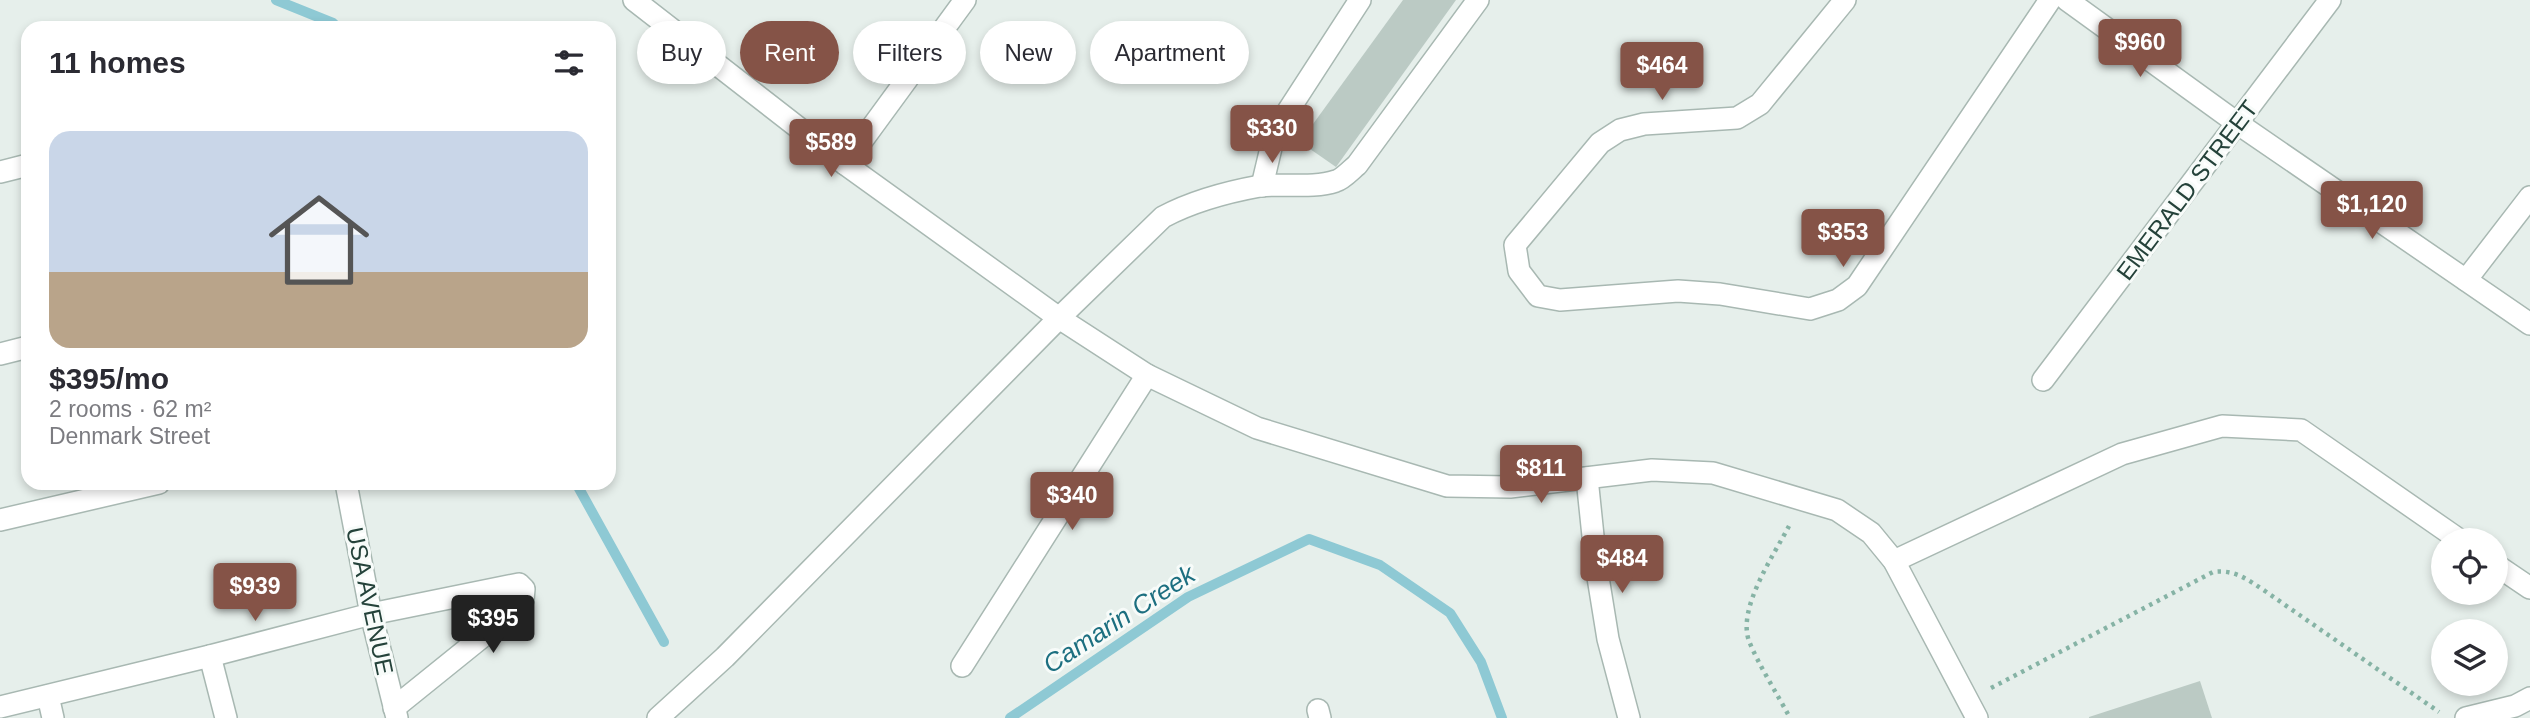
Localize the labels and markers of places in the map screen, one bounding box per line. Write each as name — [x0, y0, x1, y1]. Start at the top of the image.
pin: $960 — [2099, 20, 2181, 79]
pin: $464 — [1621, 42, 1703, 102]
pin: $330 — [1231, 106, 1313, 165]
pin: $589 — [790, 120, 872, 179]
pin: $1,120 — [2315, 182, 2429, 241]
pin: $353 — [1802, 210, 1884, 269]
pin: $811 — [1500, 446, 1582, 505]
pin: $340 — [1031, 472, 1113, 532]
pin: $484 — [1581, 536, 1663, 595]
pin: $939 — [214, 564, 296, 623]
pin: $395 — [452, 596, 534, 655]

